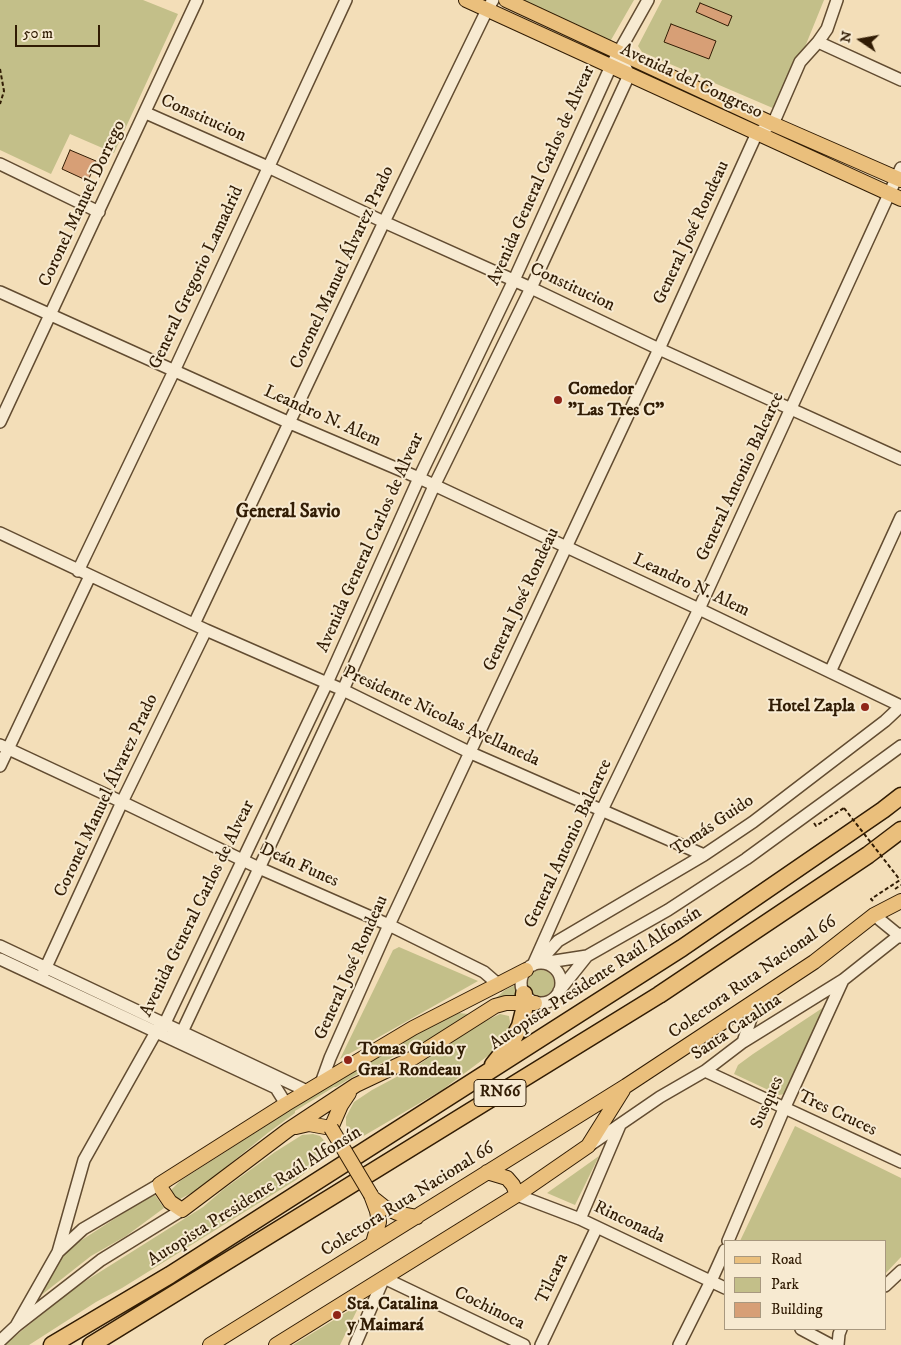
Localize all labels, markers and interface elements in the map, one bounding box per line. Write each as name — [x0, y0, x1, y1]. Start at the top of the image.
scale bar — [18, 15, 102, 47]
north arrow — [836, 15, 886, 65]
text: 50 m — [23, 24, 53, 43]
text: N — [836, 29, 856, 44]
street label: Avenida del Congreso — [616, 40, 766, 124]
street label: Avenida General Carlos de Alvear — [484, 63, 600, 289]
street label: Constitucion — [157, 91, 249, 147]
street label: Coronel Manuel Dorrego — [35, 117, 131, 291]
street label: General José Rondeau — [649, 158, 735, 308]
street label: Coronel Manuel Álvarez Prado — [286, 163, 400, 373]
street label: General Gregorio Lamadrid — [145, 183, 249, 373]
street label: Constitucion — [526, 259, 618, 317]
place label: Comedor "Las Tres C" — [568, 379, 664, 422]
street label: Leandro N. Alem — [260, 382, 384, 452]
street label: General Antonio Balcarce — [692, 389, 790, 565]
marker: Comedor "Las Tres C" — [552, 394, 564, 406]
street label: Avenida General Carlos de Alvear — [313, 430, 429, 656]
district label: General Savio — [236, 502, 340, 524]
street label: General José Rondeau — [479, 525, 565, 675]
street label: Leandro N. Alem — [629, 550, 753, 622]
street label: Presidente Nicolas Avellaneda — [339, 662, 543, 772]
street label: Coronel Manuel Álvarez Prado — [50, 691, 164, 901]
place label: Hotel Zapla — [768, 696, 855, 718]
marker: Hotel Zapla — [859, 701, 871, 713]
street label: General Antonio Balcarce — [520, 756, 618, 932]
street label: Tomás Guido — [668, 790, 758, 862]
street label: Avenida General Carlos de Alvear — [136, 797, 260, 1021]
street label: Deán Funes — [256, 839, 342, 893]
street label: General José Rondeau — [310, 892, 394, 1044]
street label: Autopista Presidente Raúl Alfonsín — [486, 902, 706, 1056]
street label: Colectora Ruta Nacional 66 — [665, 912, 841, 1044]
street label: Santa Catalina — [688, 990, 786, 1066]
place label: Tomas Guido y Gral. Rondeau — [358, 1039, 466, 1082]
marker: Tomas Guido y Gral. Rondeau — [342, 1054, 354, 1066]
street label: Susques — [747, 1073, 789, 1133]
road number: RN66 — [474, 1080, 526, 1106]
street label: Tres Cruces — [794, 1086, 880, 1142]
street label: Autopista Presidente Raúl Alfonsín — [144, 1122, 366, 1272]
street label: Colectora Ruta Nacional 66 — [317, 1138, 499, 1262]
street label: Rinconada — [590, 1197, 668, 1249]
legend — [724, 1240, 886, 1330]
street label: Tilcara — [532, 1250, 574, 1308]
text: Road — [771, 1250, 802, 1269]
text: Park — [771, 1275, 799, 1294]
street label: Cochinoca — [450, 1283, 528, 1335]
place label: Sta. Catalina y Maimará — [347, 1294, 438, 1336]
text: Building — [771, 1300, 823, 1319]
marker: Sta. Catalina y Maimará — [331, 1309, 343, 1321]

